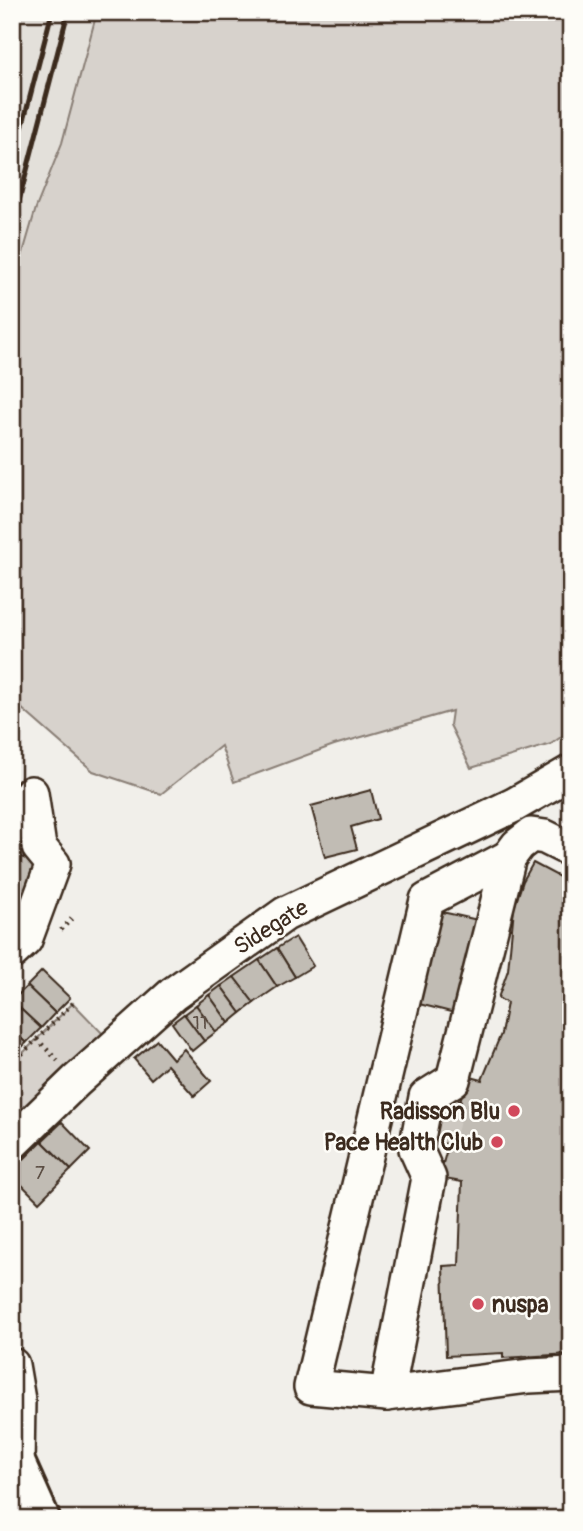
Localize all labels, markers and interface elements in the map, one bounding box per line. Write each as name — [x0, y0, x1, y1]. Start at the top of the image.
street label: Sidegate — [228, 892, 314, 961]
house number: 11 — [193, 1011, 207, 1035]
place label: Radisson Blu — [380, 1097, 500, 1126]
marker: Radisson Blu — [506, 1103, 522, 1119]
place label: Pace Health Club — [324, 1128, 483, 1157]
marker: Pace Health Club — [489, 1134, 505, 1150]
house number: 7 — [35, 1161, 45, 1185]
place label: nuspa — [492, 1290, 549, 1319]
marker: nuspa — [470, 1296, 486, 1312]

